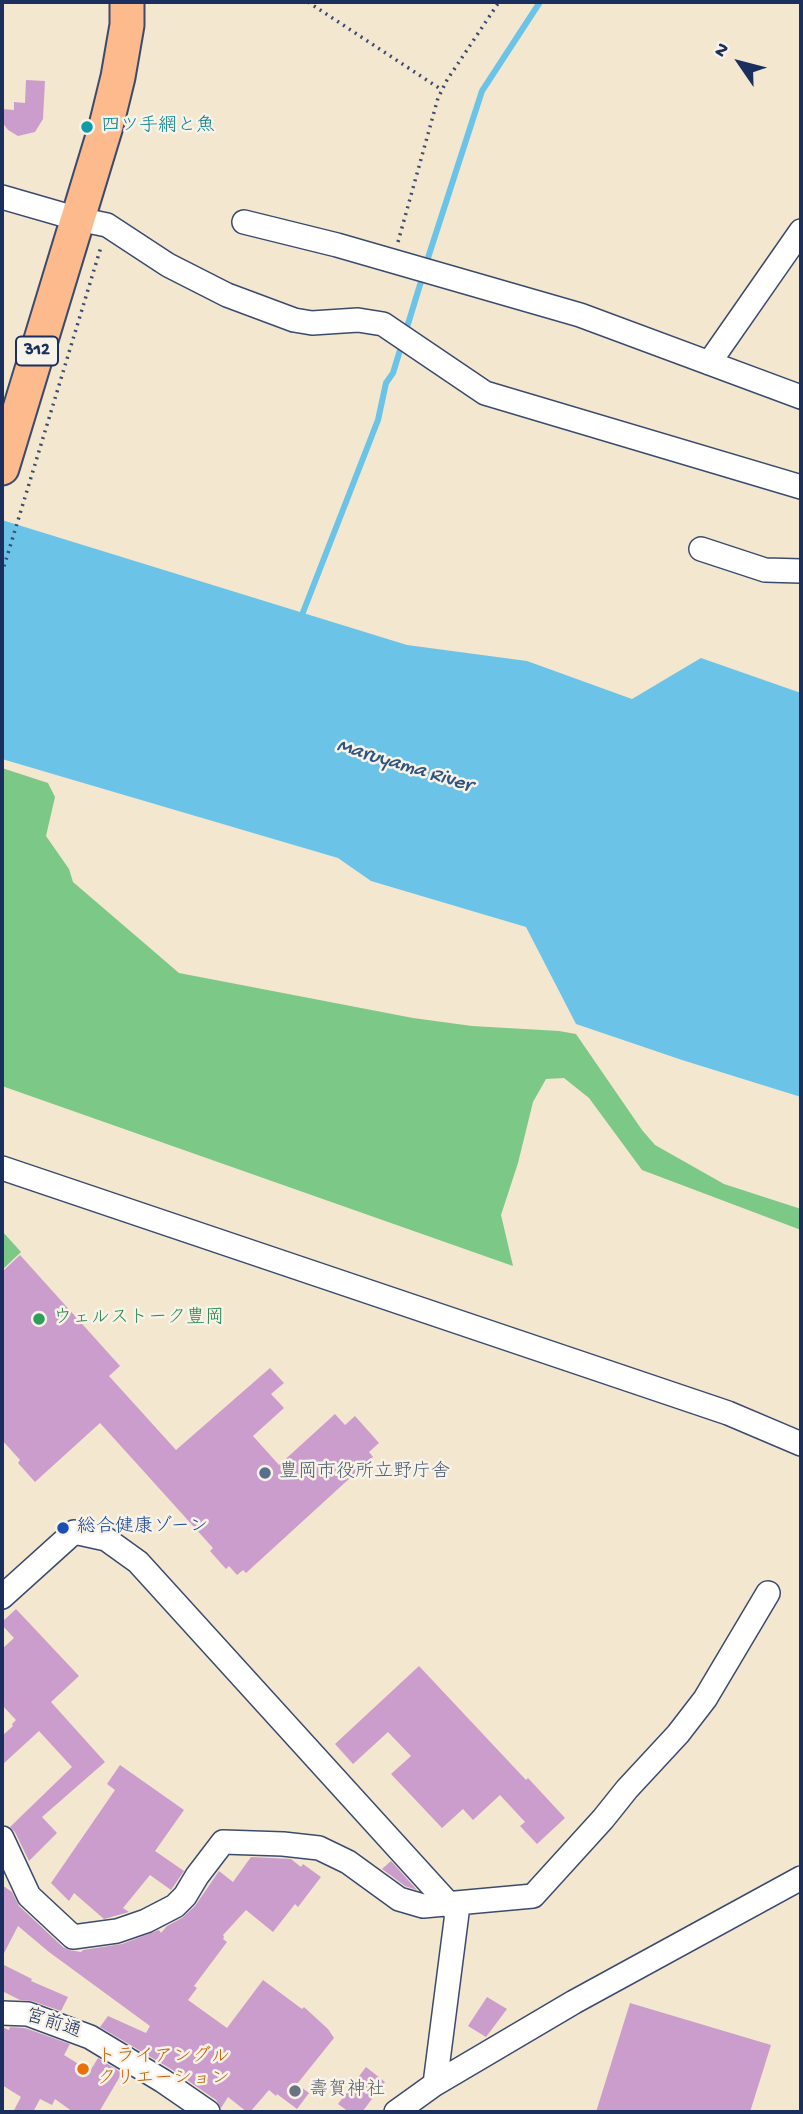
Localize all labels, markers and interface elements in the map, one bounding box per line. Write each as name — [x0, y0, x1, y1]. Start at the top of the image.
north arrow — [705, 28, 775, 98]
text: N — [709, 39, 735, 62]
place label: 四ツ手網と魚 — [101, 116, 215, 138]
marker: 四ツ手網と魚 — [79, 119, 95, 135]
road number: 312 — [16, 337, 58, 366]
water label: Maruyama River — [333, 734, 475, 800]
place label: ウェルストーク豊岡 — [53, 1308, 224, 1330]
marker: ウェルストーク豊岡 — [31, 1311, 47, 1327]
place label: 豊岡市役所立野庁舎 — [279, 1462, 450, 1484]
marker: 豊岡市役所立野庁舎 — [257, 1465, 273, 1481]
place label: 総合健康ゾーン — [77, 1517, 208, 1539]
marker: 総合健康ゾーン — [55, 1520, 71, 1536]
street label: 宮前通 — [22, 2005, 84, 2045]
place label: トライアングル クリエーション — [97, 2047, 230, 2091]
marker: トライアングル クリエーション — [75, 2061, 91, 2077]
place label: 壽賀神社 — [309, 2080, 385, 2102]
marker: 壽賀神社 — [287, 2083, 303, 2099]

